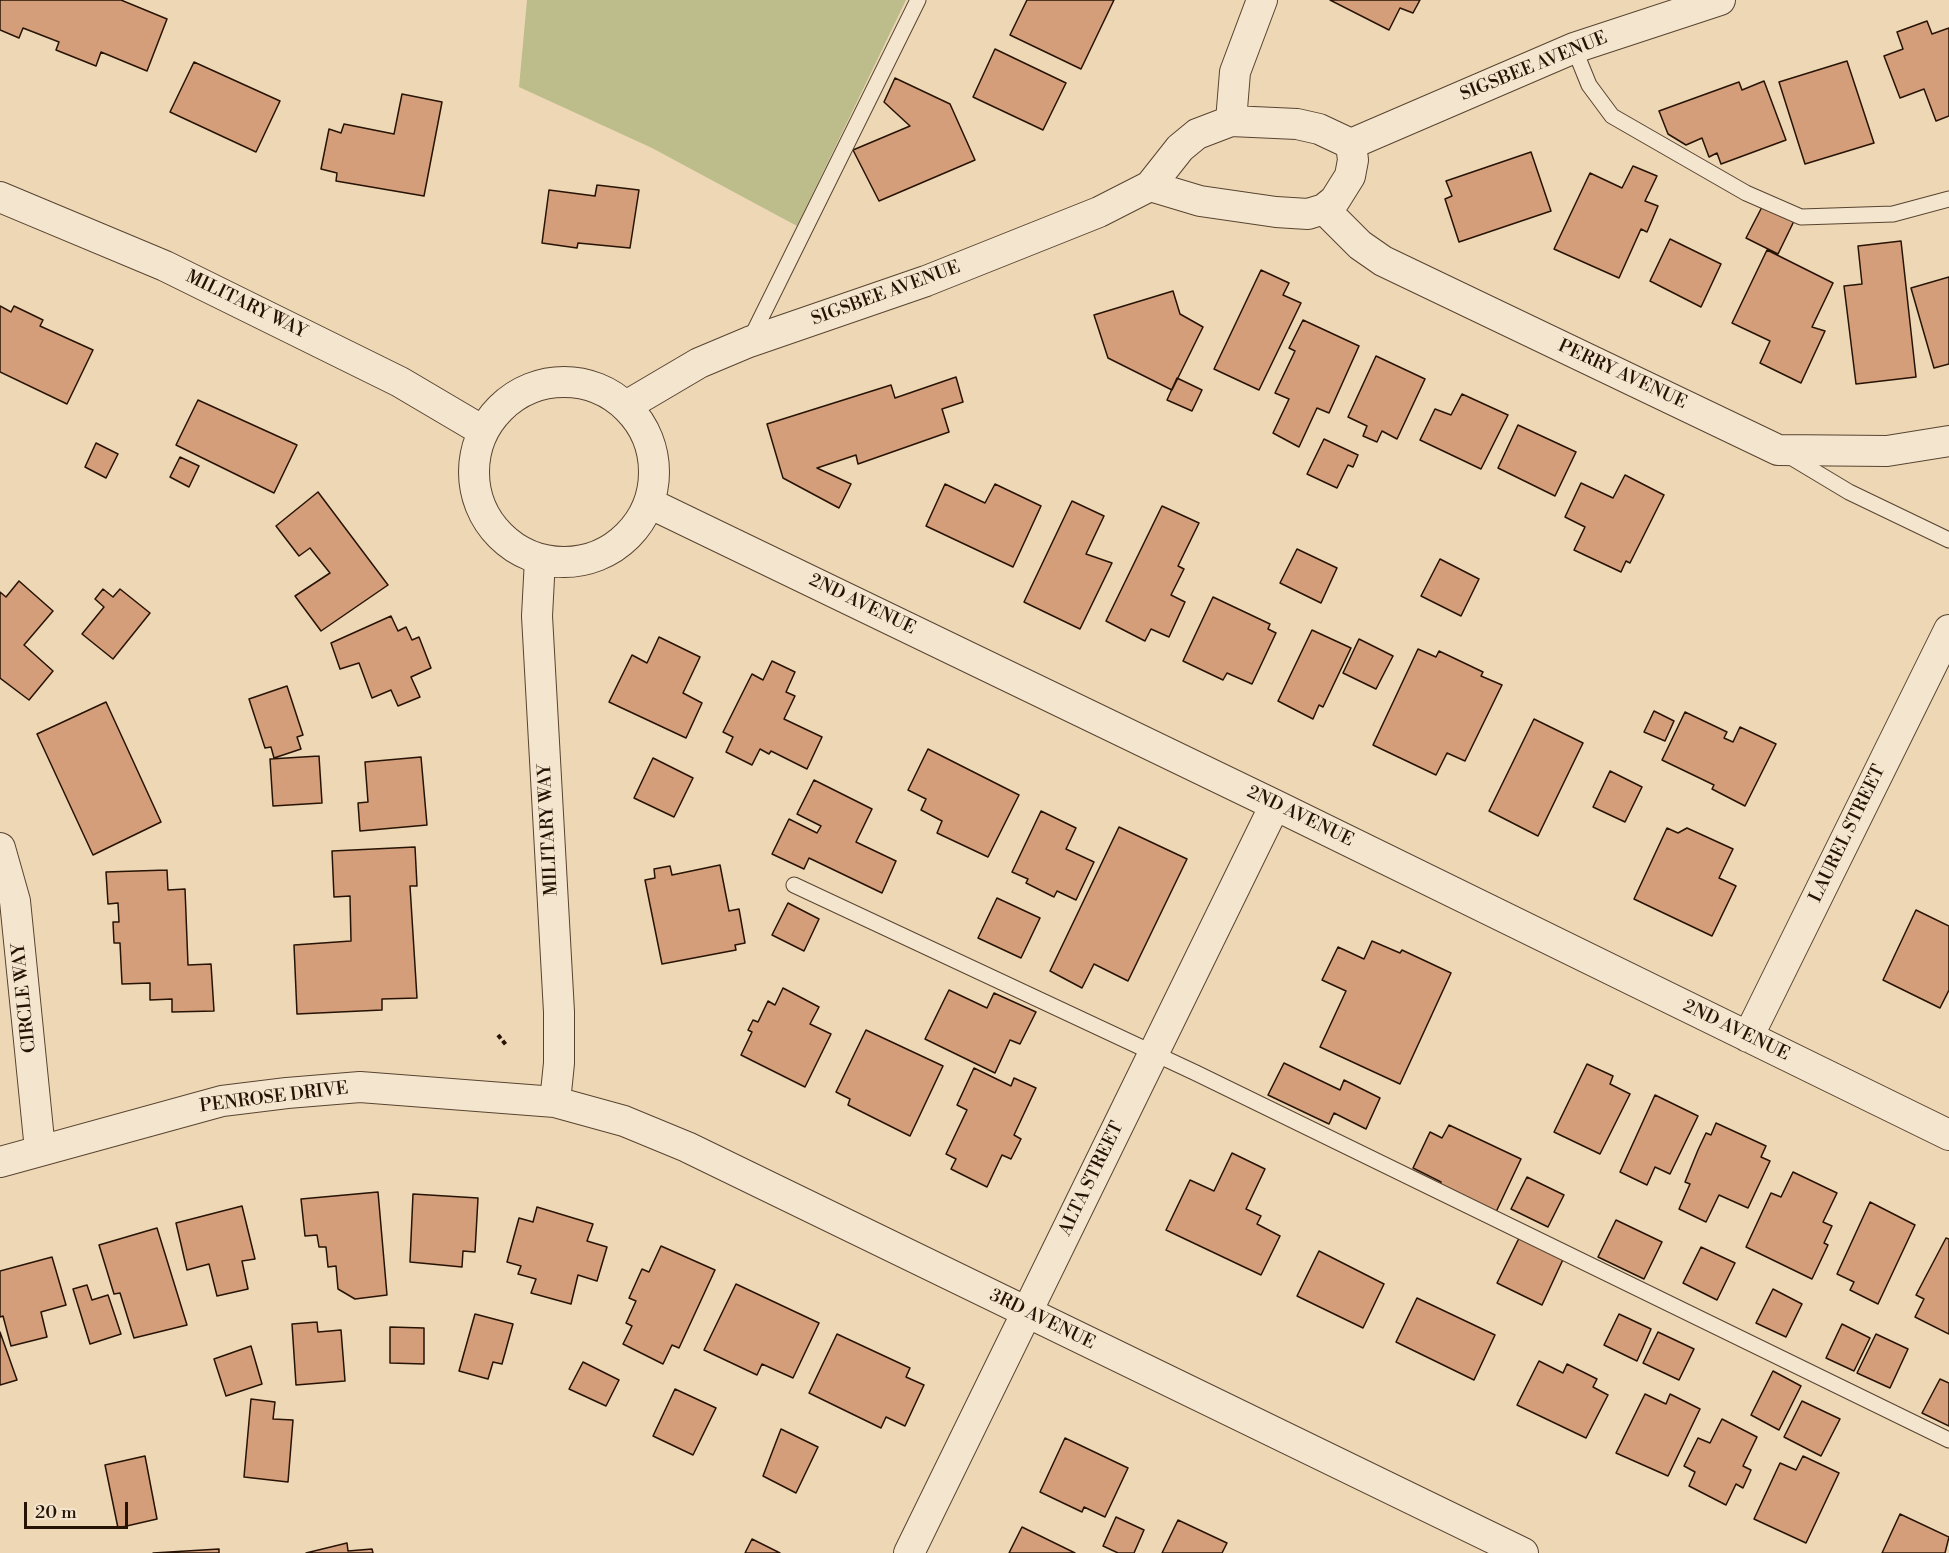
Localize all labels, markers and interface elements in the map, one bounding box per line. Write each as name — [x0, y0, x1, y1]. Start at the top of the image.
street label: SIGSBEE AVENUE — [1457, 28, 1611, 106]
street label: SIGSBEE AVENUE — [809, 257, 963, 331]
street label: MILITARY WAY — [182, 266, 310, 344]
street label: PERRY AVENUE — [1554, 336, 1690, 414]
street label: 2ND AVENUE — [805, 570, 919, 640]
street label: LAUREL STREET — [1805, 762, 1891, 906]
street label: MILITARY WAY — [535, 763, 563, 897]
street label: 2ND AVENUE — [1243, 782, 1357, 852]
street label: CIRCLE WAY — [8, 942, 42, 1054]
street label: 2ND AVENUE — [1679, 996, 1793, 1066]
street label: PENROSE DRIVE — [198, 1078, 350, 1118]
street label: ALTA STREET — [1055, 1118, 1129, 1240]
street label: 3RD AVENUE — [986, 1285, 1098, 1355]
scale bar — [27, 1490, 130, 1528]
text: 20 m — [35, 1501, 77, 1524]

